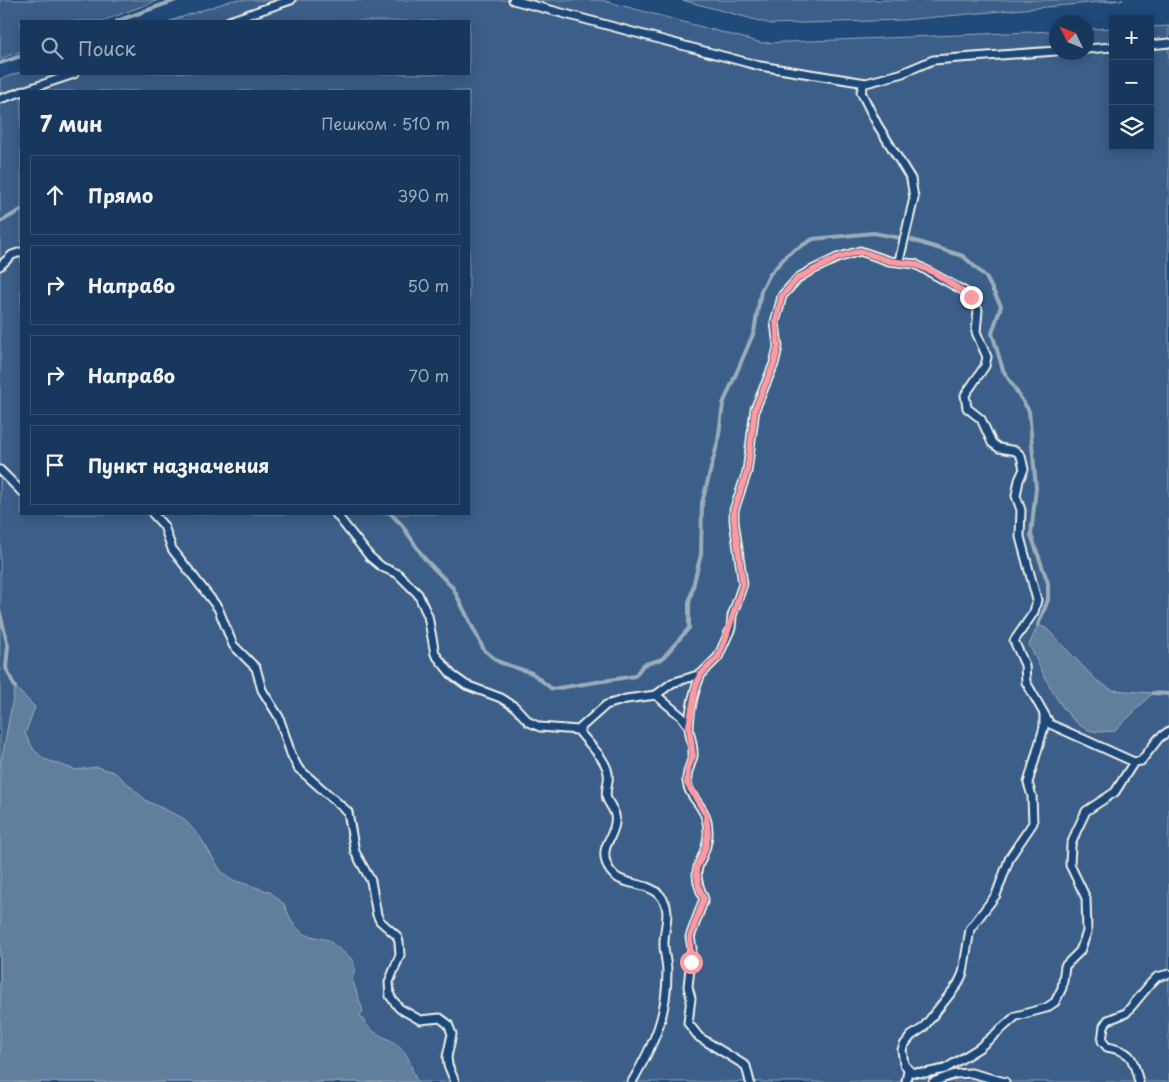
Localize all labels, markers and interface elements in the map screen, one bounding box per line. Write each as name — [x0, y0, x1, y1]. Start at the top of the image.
north arrow — [1049, 15, 1094, 60]
map controls — [1109, 15, 1154, 150]
button: + — [1109, 15, 1154, 60]
search box — [20, 20, 470, 75]
icon: search — [38, 34, 66, 62]
text: Поиск — [78, 34, 136, 62]
button: − — [1109, 60, 1154, 105]
button: layers — [1109, 105, 1154, 150]
text: 7 мин — [40, 107, 103, 139]
text: Пешком · 510 m — [321, 111, 450, 135]
icon: ahead — [41, 181, 69, 209]
text: Прямо — [88, 181, 153, 209]
text: 390 m — [398, 183, 449, 207]
icon: right — [41, 271, 69, 299]
text: Направо — [88, 271, 175, 299]
text: 50 m — [408, 273, 449, 297]
route end — [960, 286, 983, 309]
icon: right — [41, 361, 69, 389]
text: Направо — [88, 361, 175, 389]
text: 70 m — [409, 363, 449, 387]
icon: arrive — [41, 451, 69, 479]
text: Пункт назначения — [88, 451, 269, 479]
route start — [680, 951, 703, 974]

